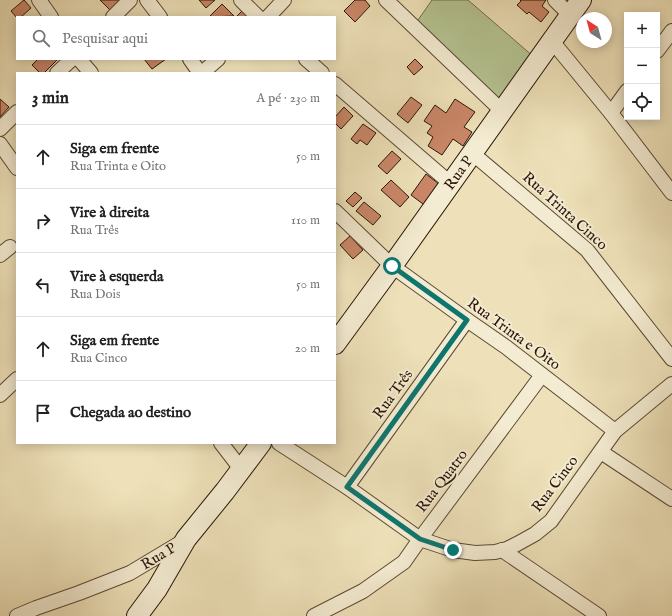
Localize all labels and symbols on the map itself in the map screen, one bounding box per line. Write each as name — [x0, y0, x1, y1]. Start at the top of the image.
north arrow — [576, 12, 612, 48]
street label: Rua P — [440, 152, 477, 194]
street label: Rua Trinta Cinco — [518, 168, 612, 254]
route start — [383, 257, 401, 275]
street label: Rua Trinta e Oito — [464, 294, 564, 374]
street label: Rua Três — [369, 366, 417, 422]
street label: Rua Quatro — [412, 446, 472, 516]
street label: Rua Cinco — [528, 452, 582, 516]
street label: Rua P — [137, 538, 180, 574]
route end — [444, 541, 462, 559]

